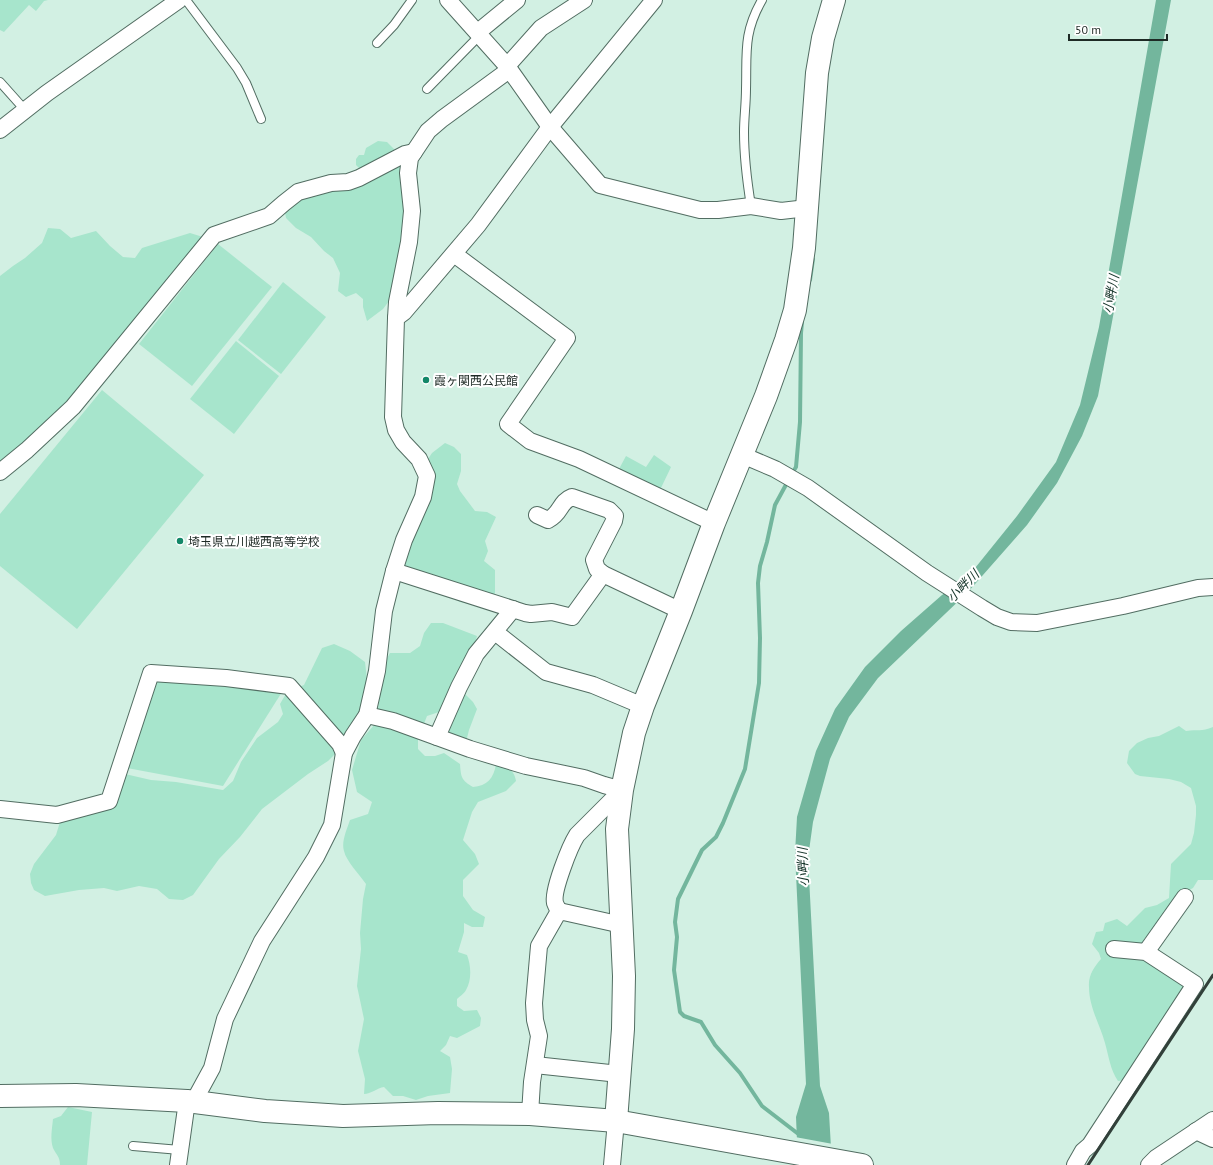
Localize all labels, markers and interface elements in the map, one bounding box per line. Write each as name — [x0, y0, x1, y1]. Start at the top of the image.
scale bar — [1069, 16, 1167, 42]
text: 50 m — [1075, 22, 1101, 37]
water label: 小畔川 — [1099, 271, 1123, 315]
place label: 霞ヶ関西公民館 — [434, 373, 518, 388]
marker: 霞ヶ関西公民館 — [421, 375, 431, 385]
place label: 埼玉県立川越西高等学校 — [188, 534, 320, 549]
marker: 埼玉県立川越西高等学校 — [175, 536, 185, 546]
water label: 小畔川 — [943, 565, 984, 606]
water label: 小畔川 — [794, 845, 812, 887]

